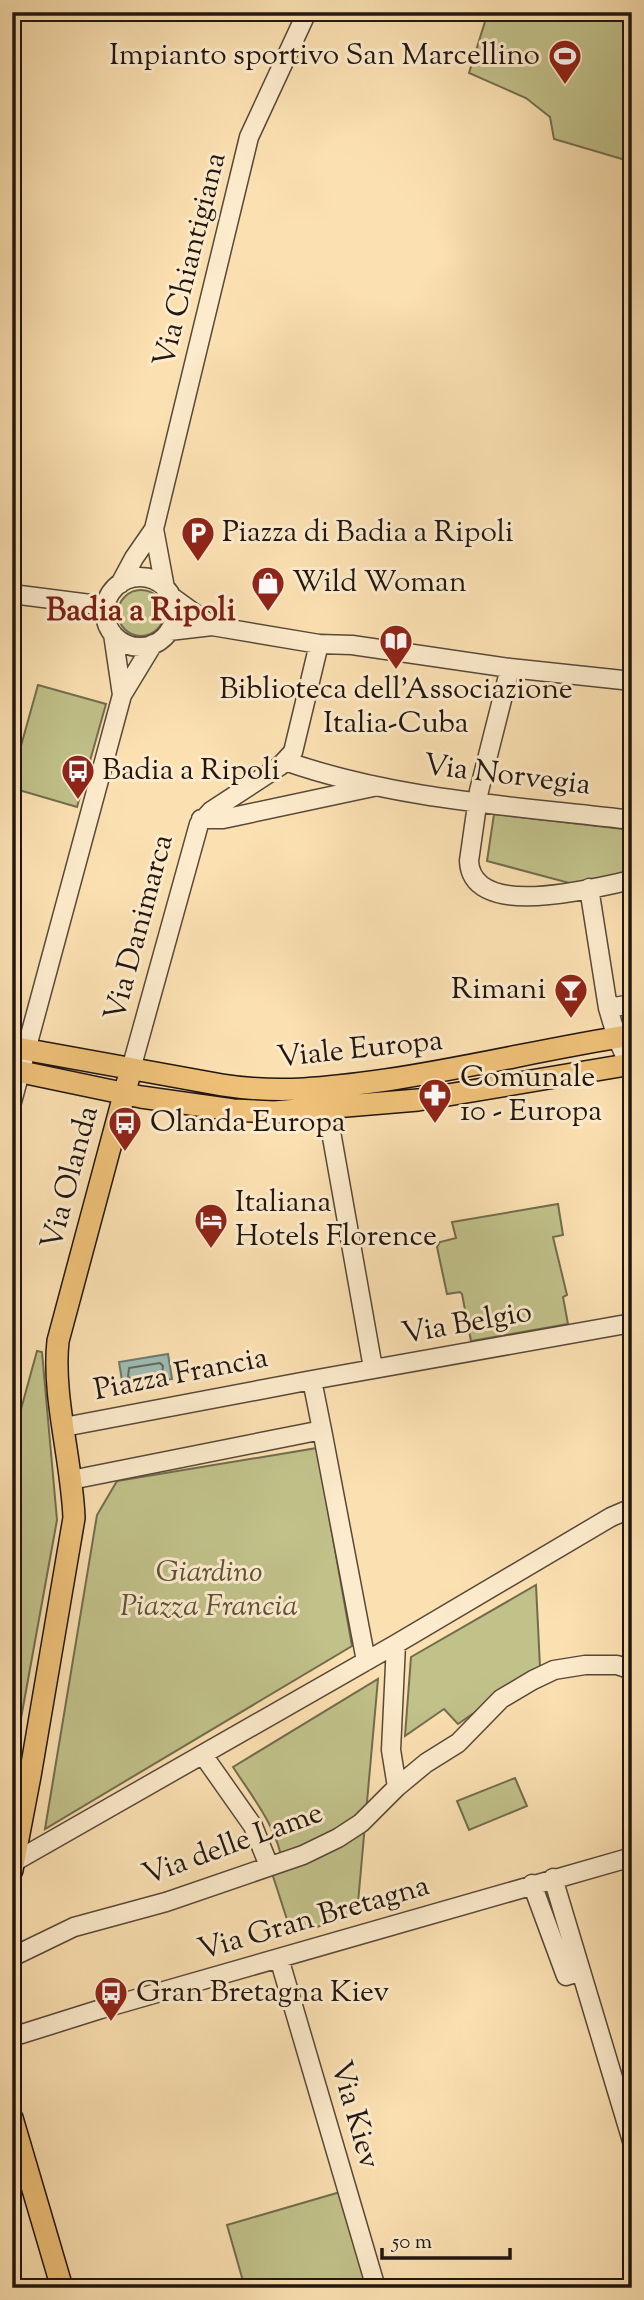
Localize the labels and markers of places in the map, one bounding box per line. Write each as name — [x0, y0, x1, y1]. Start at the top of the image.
place label: Impianto sportivo San Marcellino — [109, 35, 540, 78]
sports icon: Impianto sportivo San Marcellino — [546, 37, 584, 86]
place label: Piazza di Badia a Ripoli — [222, 512, 514, 555]
parking icon: Piazza di Badia a Ripoli — [179, 514, 217, 563]
place label: Wild Woman — [292, 562, 467, 605]
shop icon: Wild Woman — [249, 564, 287, 613]
library icon: Biblioteca dell'Associazione Italia-Cuba — [377, 622, 415, 671]
place label: Biblioteca dell'Associazione Italia-Cuba — [219, 669, 573, 746]
place label: Badia a Ripoli — [102, 750, 280, 793]
bus stop icon: Badia a Ripoli — [59, 752, 97, 801]
place label: Rimani — [451, 969, 546, 1012]
bar icon: Rimani — [552, 971, 590, 1020]
place label: Comunale 10 - Europa — [460, 1057, 602, 1134]
pharmacy icon: Comunale 10 - Europa — [416, 1076, 454, 1125]
place label: Olanda Europa — [150, 1102, 346, 1145]
bus stop icon: Olanda Europa — [106, 1104, 144, 1153]
place label: Italiana Hotels Florence — [235, 1182, 437, 1259]
hotel icon: Italiana Hotels Florence — [192, 1201, 230, 1250]
place label: Gran Bretagna Kiev — [136, 1972, 390, 2015]
bus stop icon: Gran Bretagna Kiev — [92, 1974, 130, 2023]

